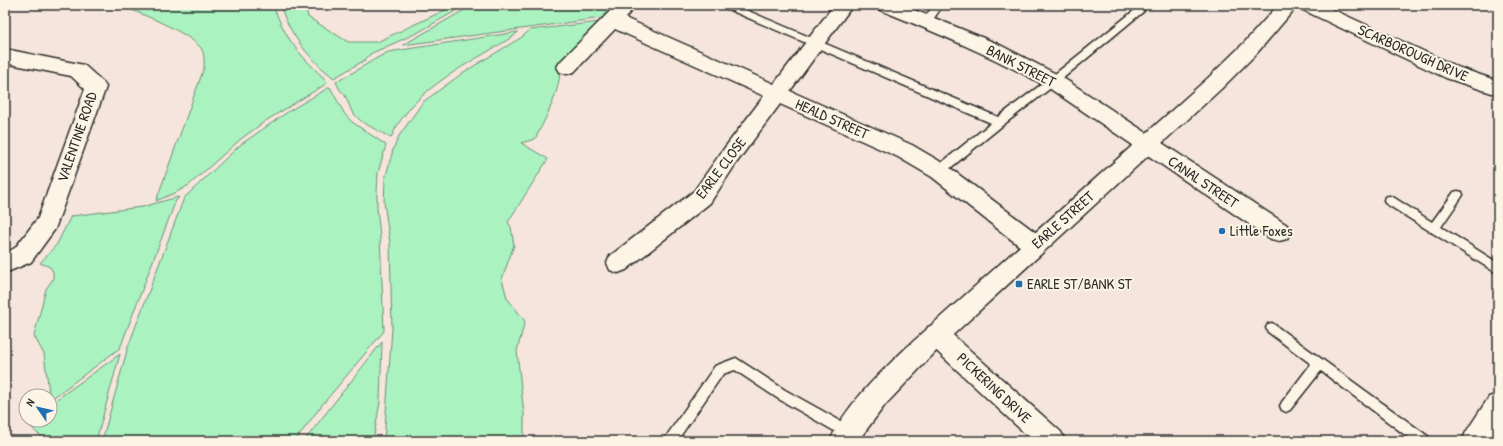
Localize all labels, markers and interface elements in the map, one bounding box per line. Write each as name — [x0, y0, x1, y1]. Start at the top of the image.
street label: SCARBOROUGH DRIVE — [1355, 19, 1472, 86]
street label: BANK STREET — [983, 39, 1060, 92]
street label: VALENTINE ROAD — [51, 88, 102, 185]
street label: HEALD STREET — [792, 93, 873, 144]
street label: EARLE CLOSE — [691, 132, 751, 203]
street label: CANAL STREET — [1164, 150, 1243, 213]
street label: EARLE STREET — [1027, 185, 1099, 253]
place label: Little Foxes — [1230, 220, 1293, 241]
marker: Little Foxes — [1217, 226, 1227, 236]
place label: EARLE ST/BANK ST — [1027, 273, 1133, 294]
marker: EARLE ST/BANK ST — [1014, 279, 1024, 289]
street label: PICKERING DRIVE — [952, 348, 1036, 428]
north arrow — [18, 388, 58, 428]
text: N — [22, 396, 37, 409]

